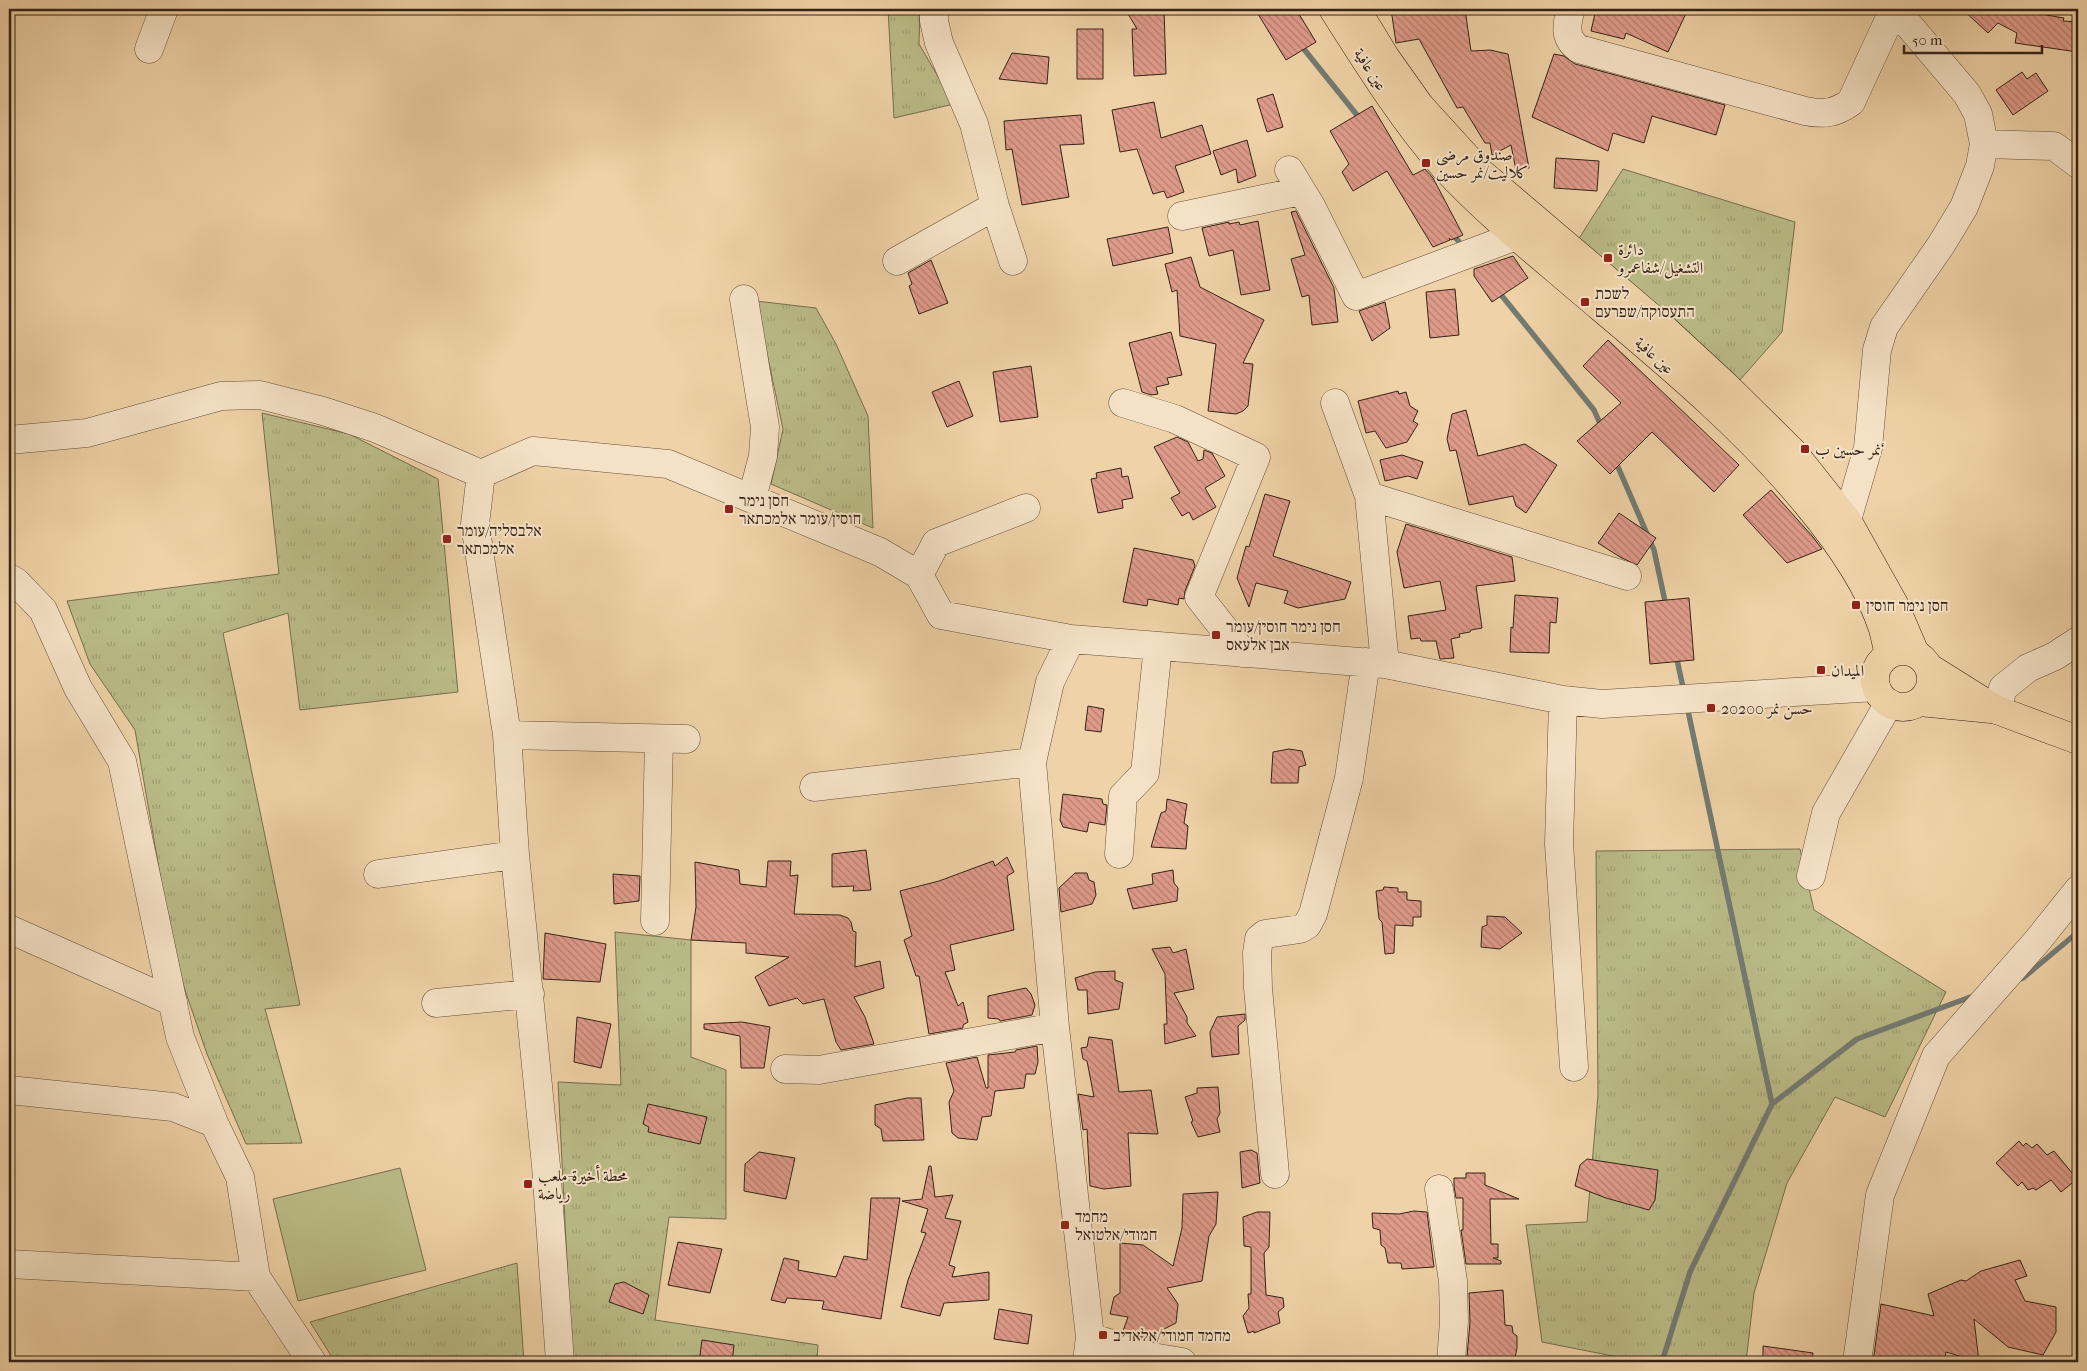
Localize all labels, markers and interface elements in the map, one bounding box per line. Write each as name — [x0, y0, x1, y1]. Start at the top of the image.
scale bar — [1904, 22, 2042, 54]
text: 50 m — [1912, 31, 1943, 49]
street label: عين عافية — [1350, 45, 1391, 94]
place label: صندوق مرضى كلاليت/نمر حسين — [1436, 145, 1528, 183]
marker: صندوق مرضى كلاليت/نمر حسين — [1420, 157, 1432, 169]
place label: دائرة التشغيل/شفاعمرو — [1616, 240, 1703, 279]
marker: دائرة التشغيل/شفاعمرو — [1602, 252, 1614, 264]
place label: לשכת התעסוקה/שפרעם — [1595, 284, 1695, 321]
marker: לשכת התעסוקה/שפרעם — [1579, 296, 1591, 308]
street label: عين عافية — [1631, 333, 1678, 378]
place label: نمر حسين ب‘ — [1815, 440, 1884, 460]
marker: نمر حسين ب‘ — [1799, 443, 1811, 455]
place label: חסן נימר חוסין/עומר אלמכתאר — [739, 491, 861, 528]
marker: חסן נימר חוסין/עומר אלמכתאר — [723, 503, 735, 515]
place label: אלבסליה/עומר אלמכתאר — [457, 521, 542, 558]
marker: אלבסליה/עומר אלמכתאר — [441, 533, 453, 545]
place label: חסן נימר חוסין — [1866, 596, 1949, 615]
marker: חסן נימר חוסין — [1850, 599, 1862, 611]
place label: חסן נימר חוסין/עומר אבן אלעאס — [1226, 617, 1341, 654]
marker: חסן נימר חוסין/עומר אבן אלעאס — [1210, 629, 1222, 641]
place label: الميدان — [1831, 661, 1864, 680]
marker: الميدان — [1815, 664, 1827, 676]
place label: حسن نمر 20200 — [1721, 699, 1813, 720]
marker: حسن نمر 20200 — [1705, 702, 1717, 714]
place label: محطة أخيرة-ملعب رياضة — [538, 1164, 628, 1204]
marker: محطة أخيرة-ملعب رياضة — [522, 1178, 534, 1190]
place label: מחמד חמודי/אלטואל — [1075, 1207, 1158, 1244]
marker: מחמד חמודי/אלטואל — [1059, 1219, 1071, 1231]
place label: מחמד חמודי/אלאדיב — [1113, 1326, 1231, 1345]
marker: מחמד חמודי/אלאדיב — [1097, 1329, 1109, 1341]

